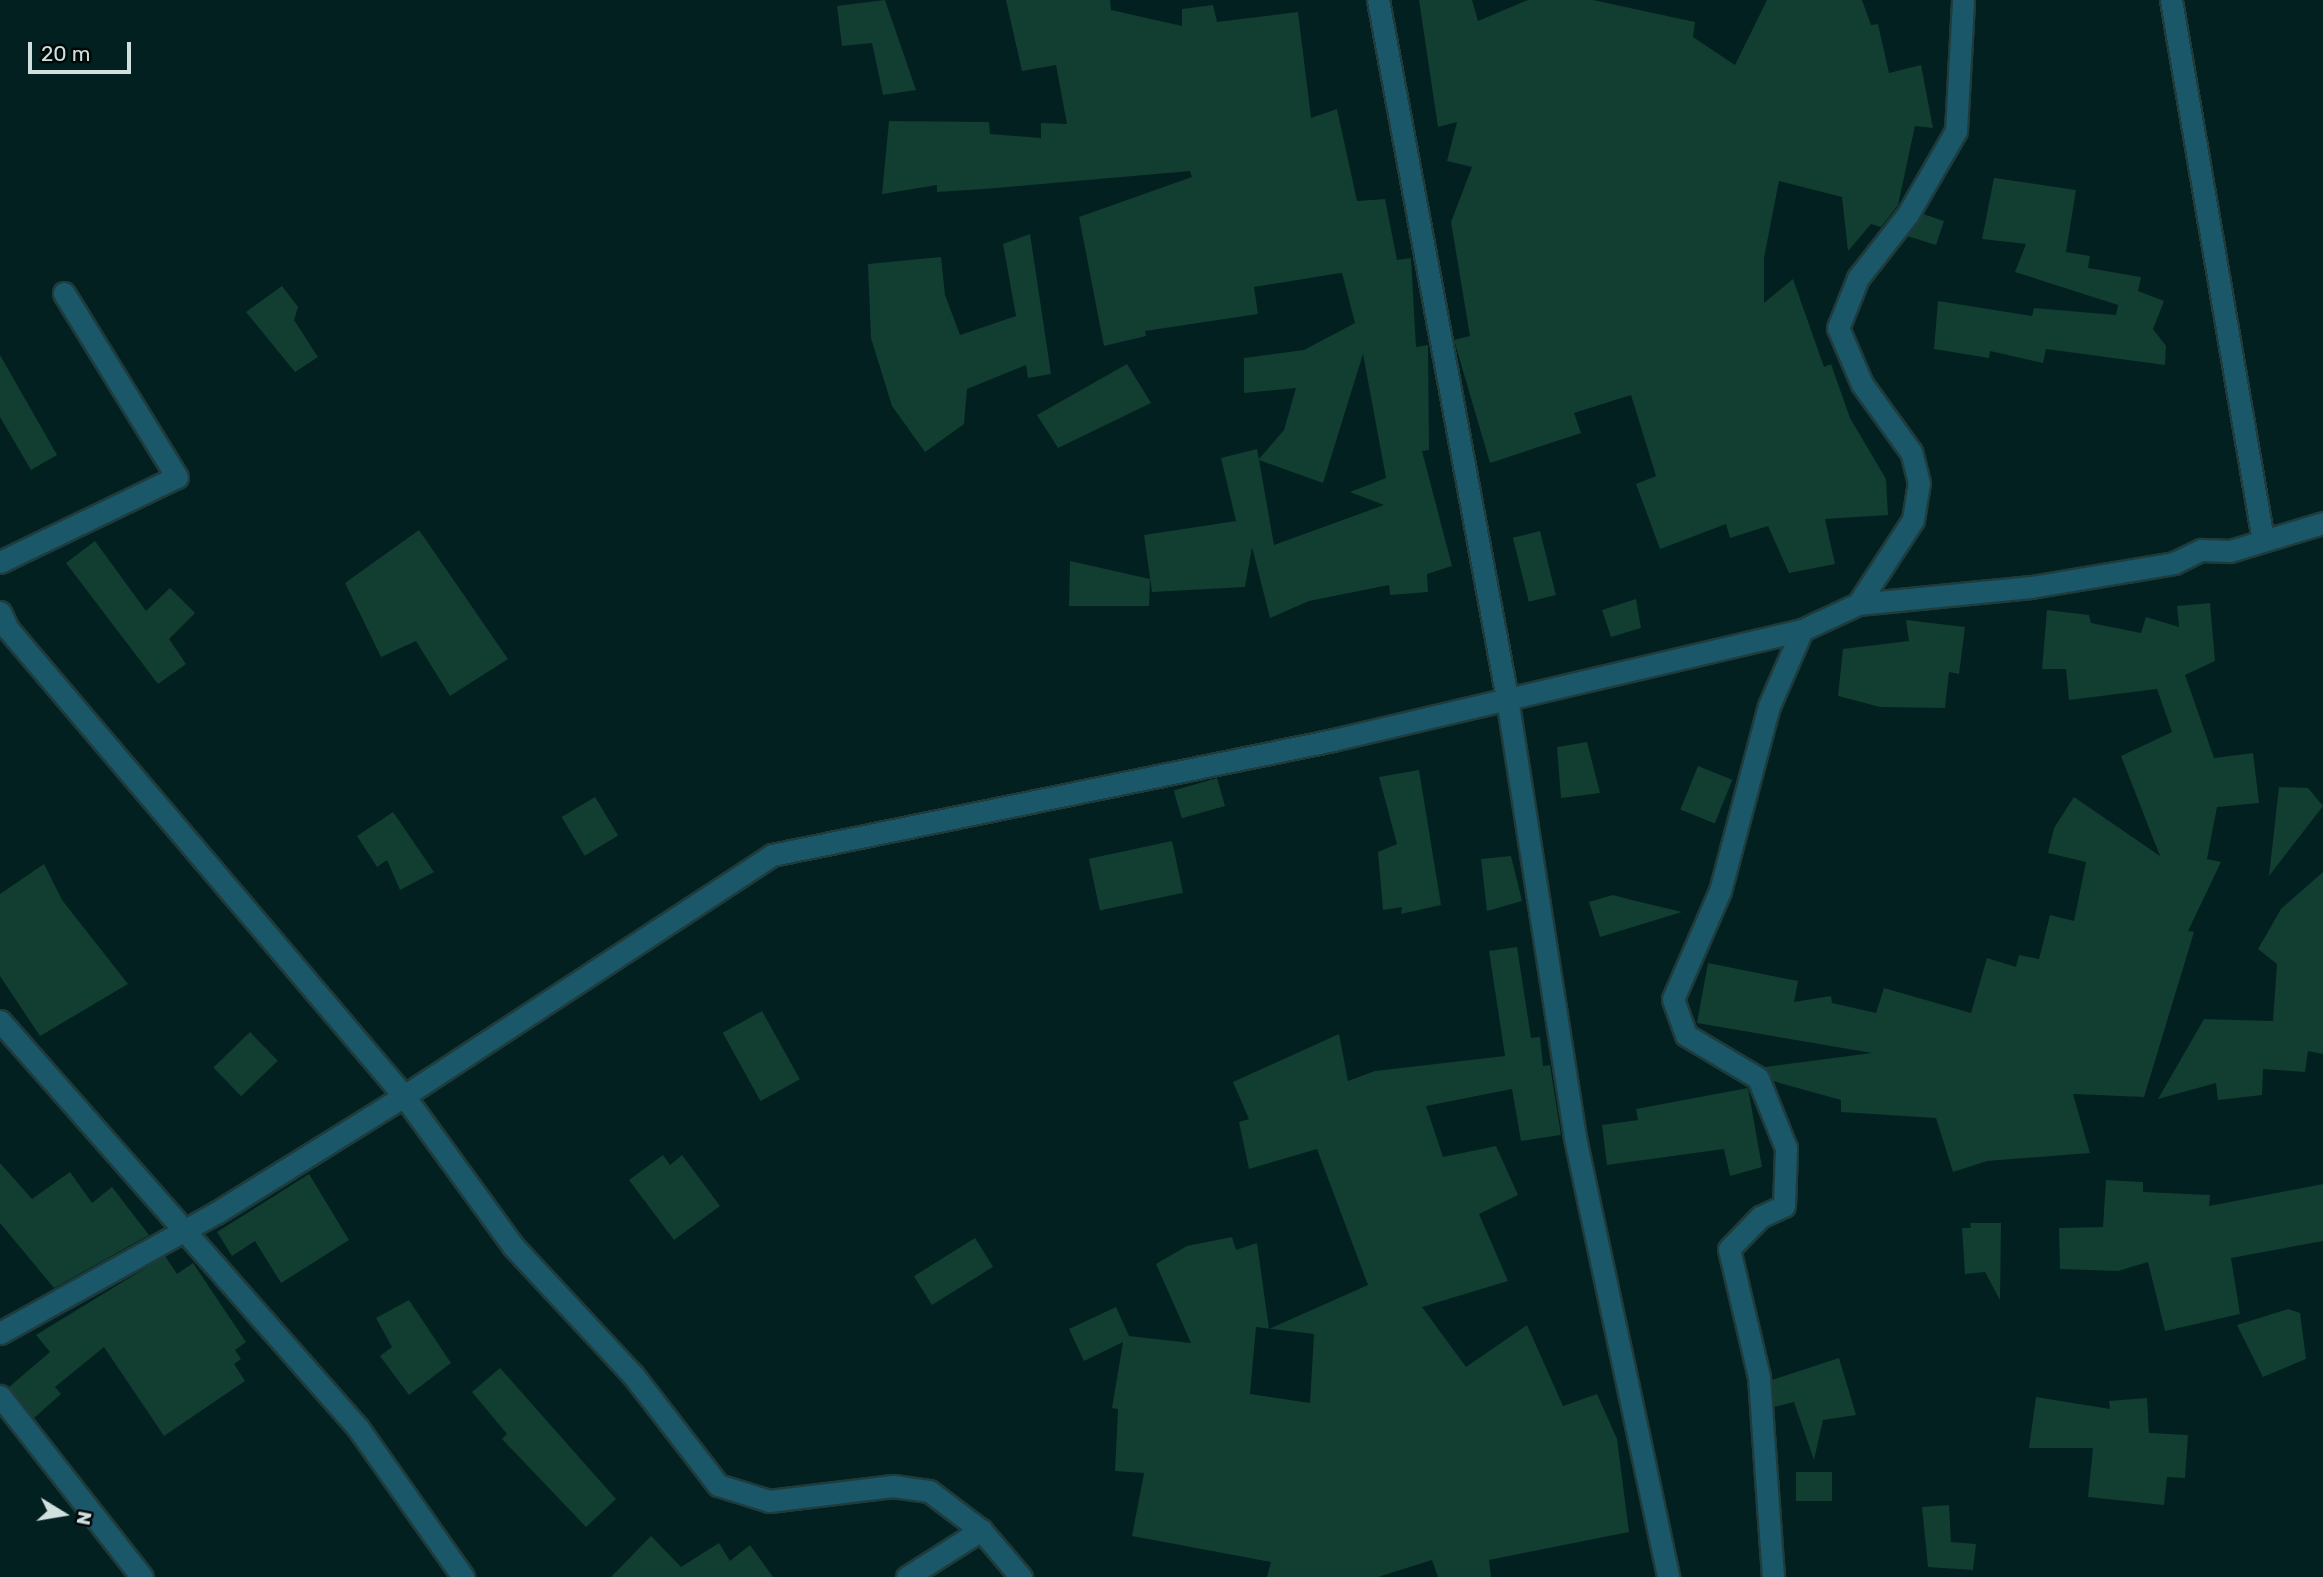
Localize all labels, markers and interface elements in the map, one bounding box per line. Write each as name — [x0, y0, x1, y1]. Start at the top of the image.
scale bar — [32, 28, 135, 72]
text: 20 m — [41, 41, 90, 66]
north arrow — [28, 1479, 98, 1549]
text: N — [72, 1509, 97, 1527]

